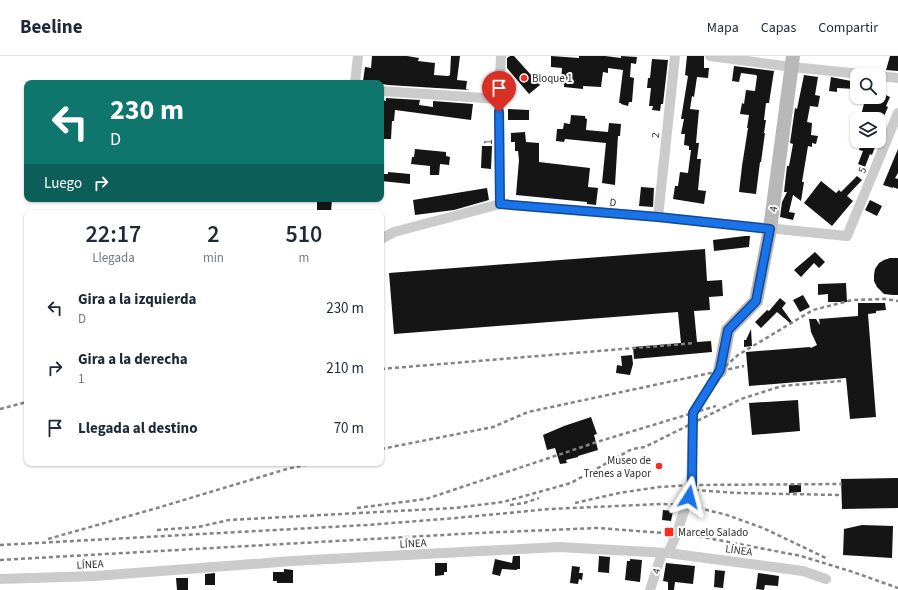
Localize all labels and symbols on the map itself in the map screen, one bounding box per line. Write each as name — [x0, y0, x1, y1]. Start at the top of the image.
pin — [482, 71, 516, 112]
place label: Bloque 1 — [532, 71, 572, 86]
marker: Bloque 1 — [519, 73, 529, 83]
street label: 2 — [648, 132, 663, 139]
street label: 1 — [481, 139, 496, 145]
street label: 5 — [854, 165, 870, 176]
street label: D — [609, 195, 617, 210]
street label: 4 — [766, 205, 781, 213]
place label: Museo de Trenes a Vapor — [584, 453, 652, 481]
marker: Museo de Trenes a Vapor — [654, 461, 664, 471]
position arrow — [668, 476, 710, 518]
place label: Marcelo Salado — [678, 525, 748, 540]
marker: Marcelo Salado — [663, 526, 675, 538]
street label: LÍNEA — [399, 535, 427, 552]
street label: LÍNEA — [725, 541, 753, 560]
street label: LÍNEA — [76, 556, 104, 573]
street label: 4 — [649, 566, 665, 576]

